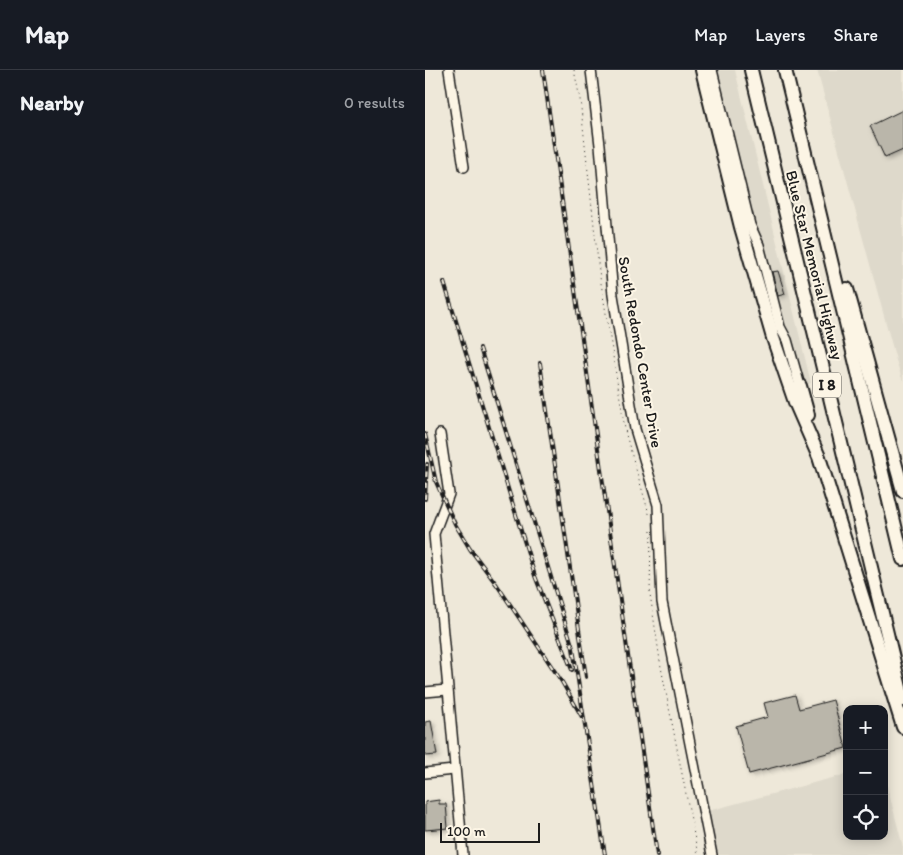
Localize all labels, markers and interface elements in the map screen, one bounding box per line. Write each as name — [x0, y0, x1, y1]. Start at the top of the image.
text: Map — [25, 20, 69, 49]
text: Map — [694, 24, 727, 46]
text: Layers — [755, 24, 805, 46]
text: Share — [833, 24, 878, 46]
text: Nearby — [20, 90, 84, 115]
text: 0 results — [344, 93, 405, 112]
street label: Blue Star Memorial Highway — [782, 168, 847, 362]
street label: South Redondo Center Drive — [614, 255, 667, 450]
road number: I 8 — [813, 372, 841, 398]
map controls — [843, 705, 888, 840]
button: + — [843, 705, 888, 750]
button: − — [843, 750, 888, 795]
button: locate — [843, 795, 888, 840]
scale bar — [440, 820, 540, 843]
text: 100 m — [447, 823, 486, 840]

